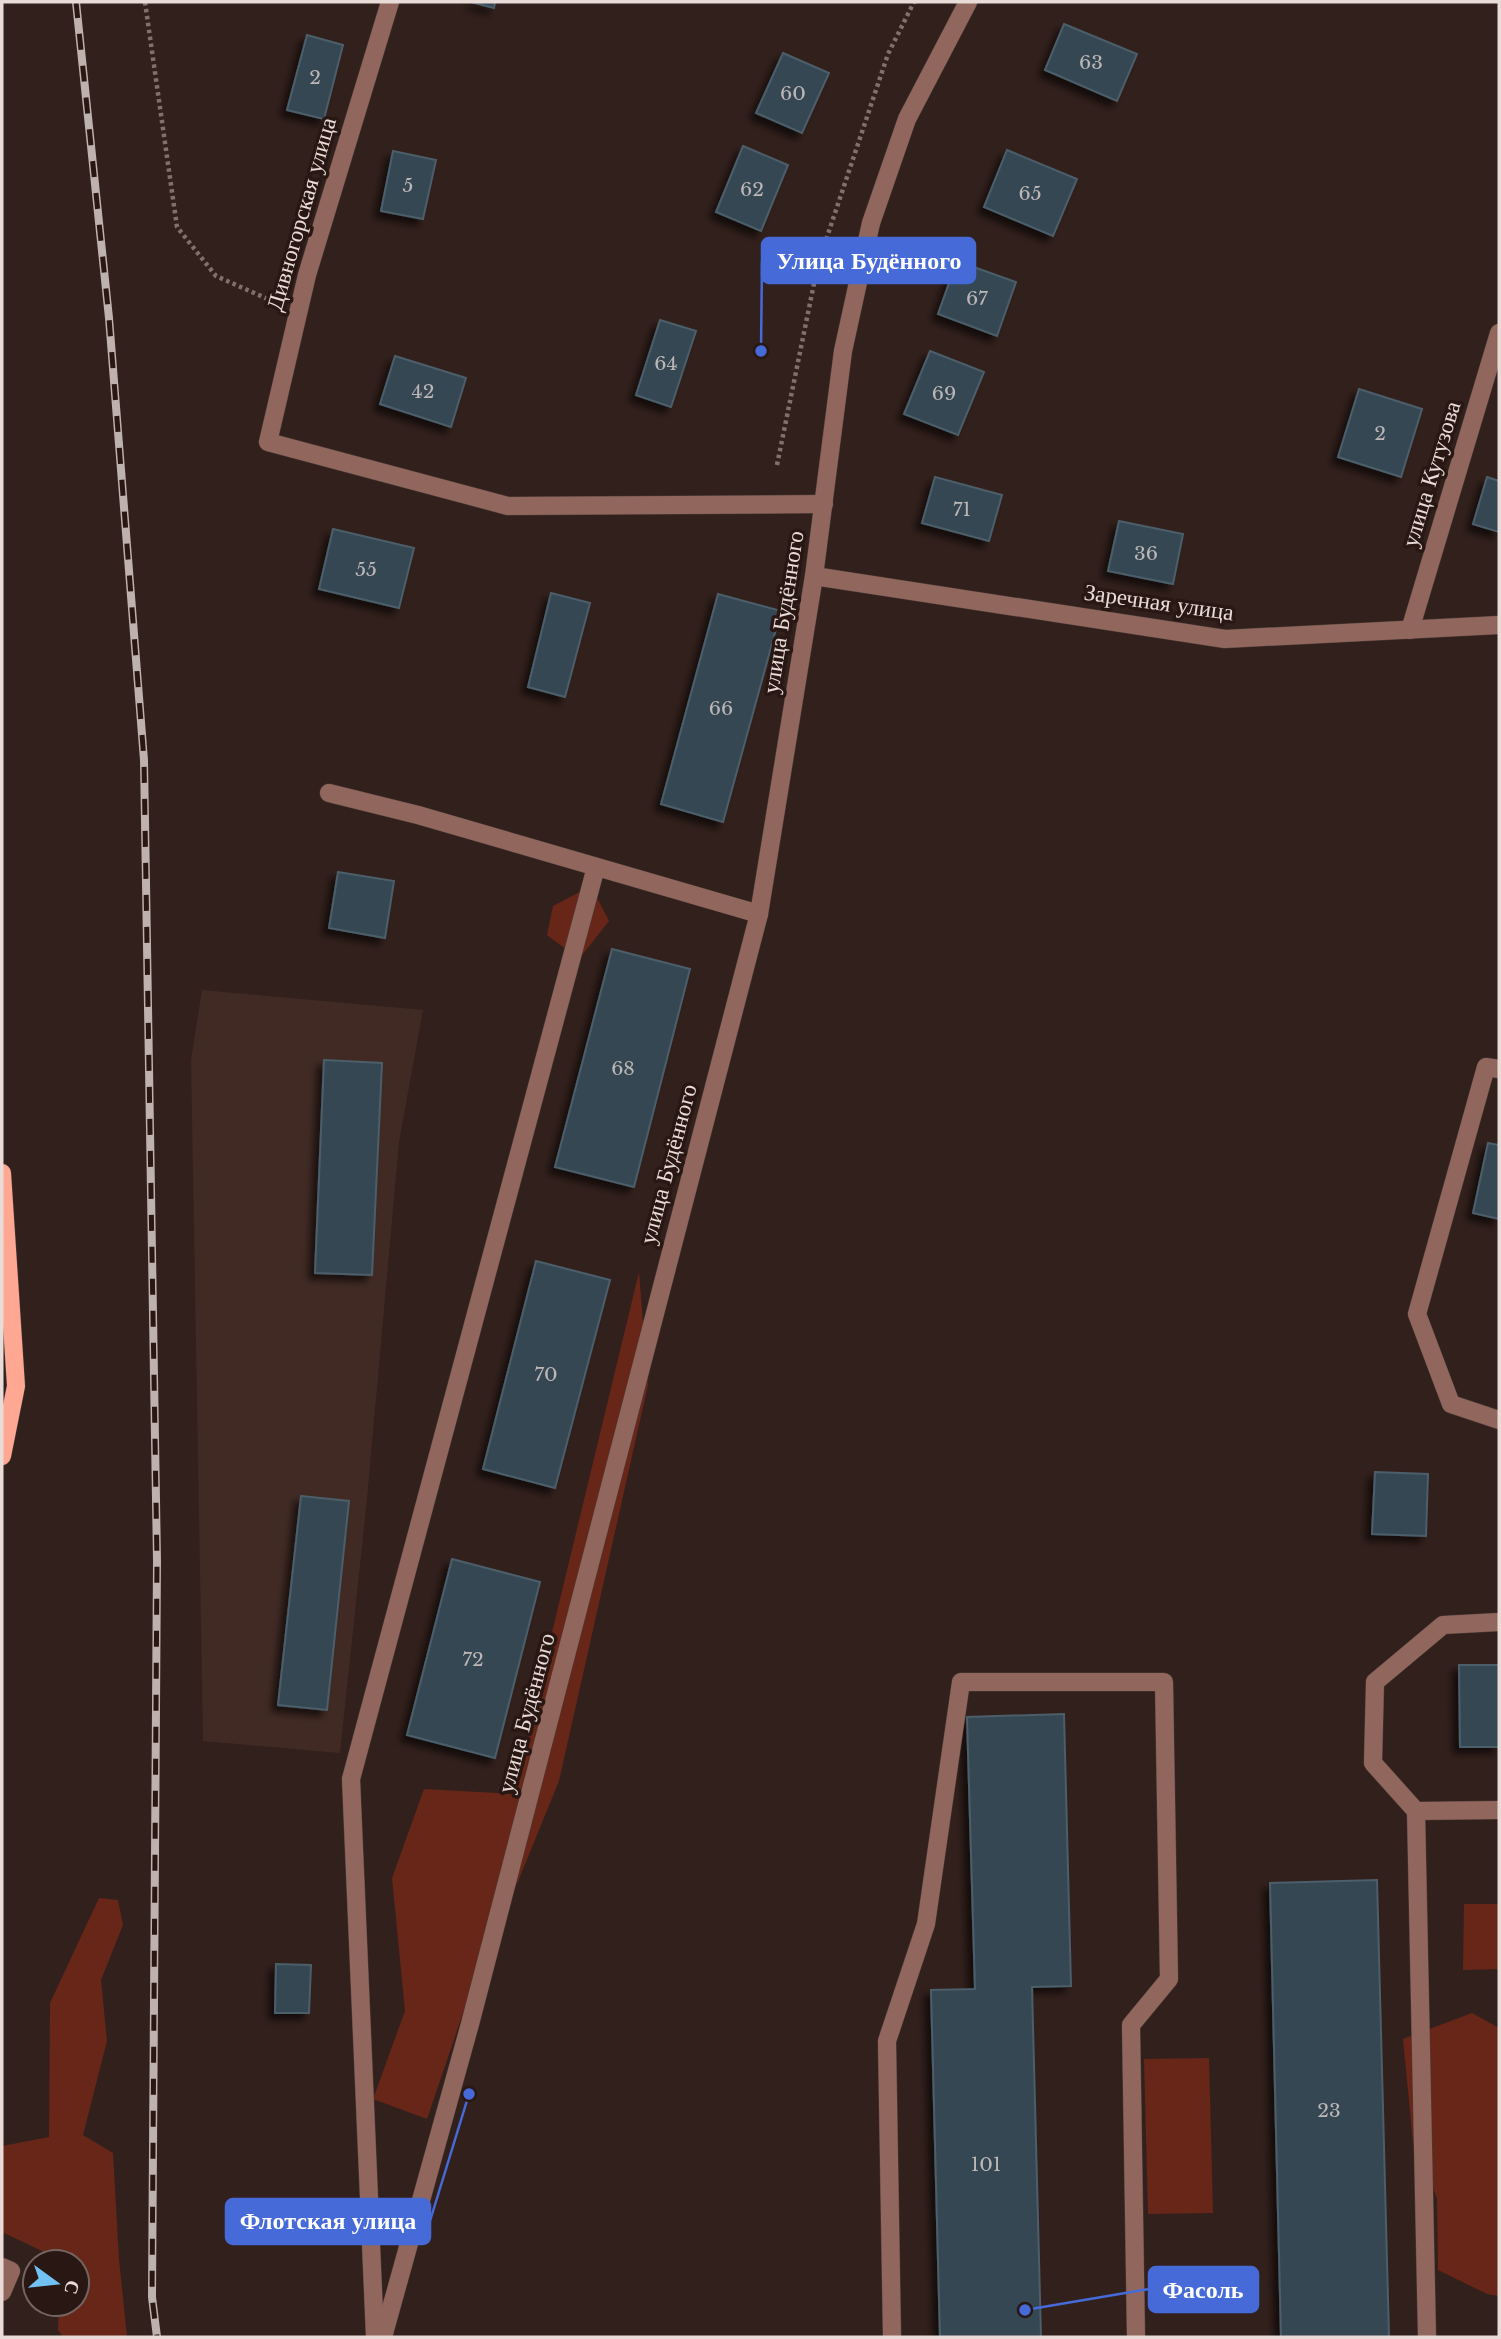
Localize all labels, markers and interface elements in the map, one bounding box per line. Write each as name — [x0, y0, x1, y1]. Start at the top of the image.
house number: 63 — [1079, 51, 1103, 74]
house number: 2 — [309, 66, 321, 89]
house number: 60 — [780, 82, 806, 105]
street label: Дивногорская улица — [260, 114, 342, 314]
house number: 5 — [403, 174, 413, 197]
house number: 62 — [740, 178, 764, 201]
house number: 65 — [1018, 182, 1042, 205]
callout: Улица Будённого — [762, 238, 975, 283]
text: Улица Будённого — [777, 246, 961, 275]
house number: 67 — [966, 287, 988, 310]
house number: 64 — [654, 352, 678, 375]
house number: 42 — [412, 380, 434, 403]
house number: 69 — [932, 382, 956, 405]
street label: улица Кутузова — [1396, 398, 1466, 550]
house number: 2 — [1374, 422, 1386, 445]
house number: 71 — [953, 498, 971, 521]
street label: улица Будённого — [756, 529, 810, 695]
house number: 36 — [1134, 542, 1158, 565]
house number: 55 — [355, 558, 377, 581]
street label: Заречная улица — [1082, 578, 1236, 626]
house number: 66 — [709, 697, 733, 720]
house number: 68 — [611, 1057, 635, 1080]
street label: улица Будённого — [633, 1081, 703, 1247]
house number: 70 — [534, 1363, 558, 1386]
street label: улица Будённого — [491, 1630, 561, 1796]
house number: 72 — [462, 1648, 484, 1671]
house number: 23 — [1317, 2099, 1341, 2122]
house number: 101 — [971, 2153, 1001, 2176]
callout: Флотская улица — [226, 2199, 430, 2244]
text: Флотская улица — [240, 2206, 416, 2235]
north arrow — [21, 2248, 91, 2318]
callout: Фасоль — [1149, 2267, 1258, 2312]
text: Фасоль — [1162, 2275, 1244, 2304]
text: С — [59, 2278, 85, 2297]

